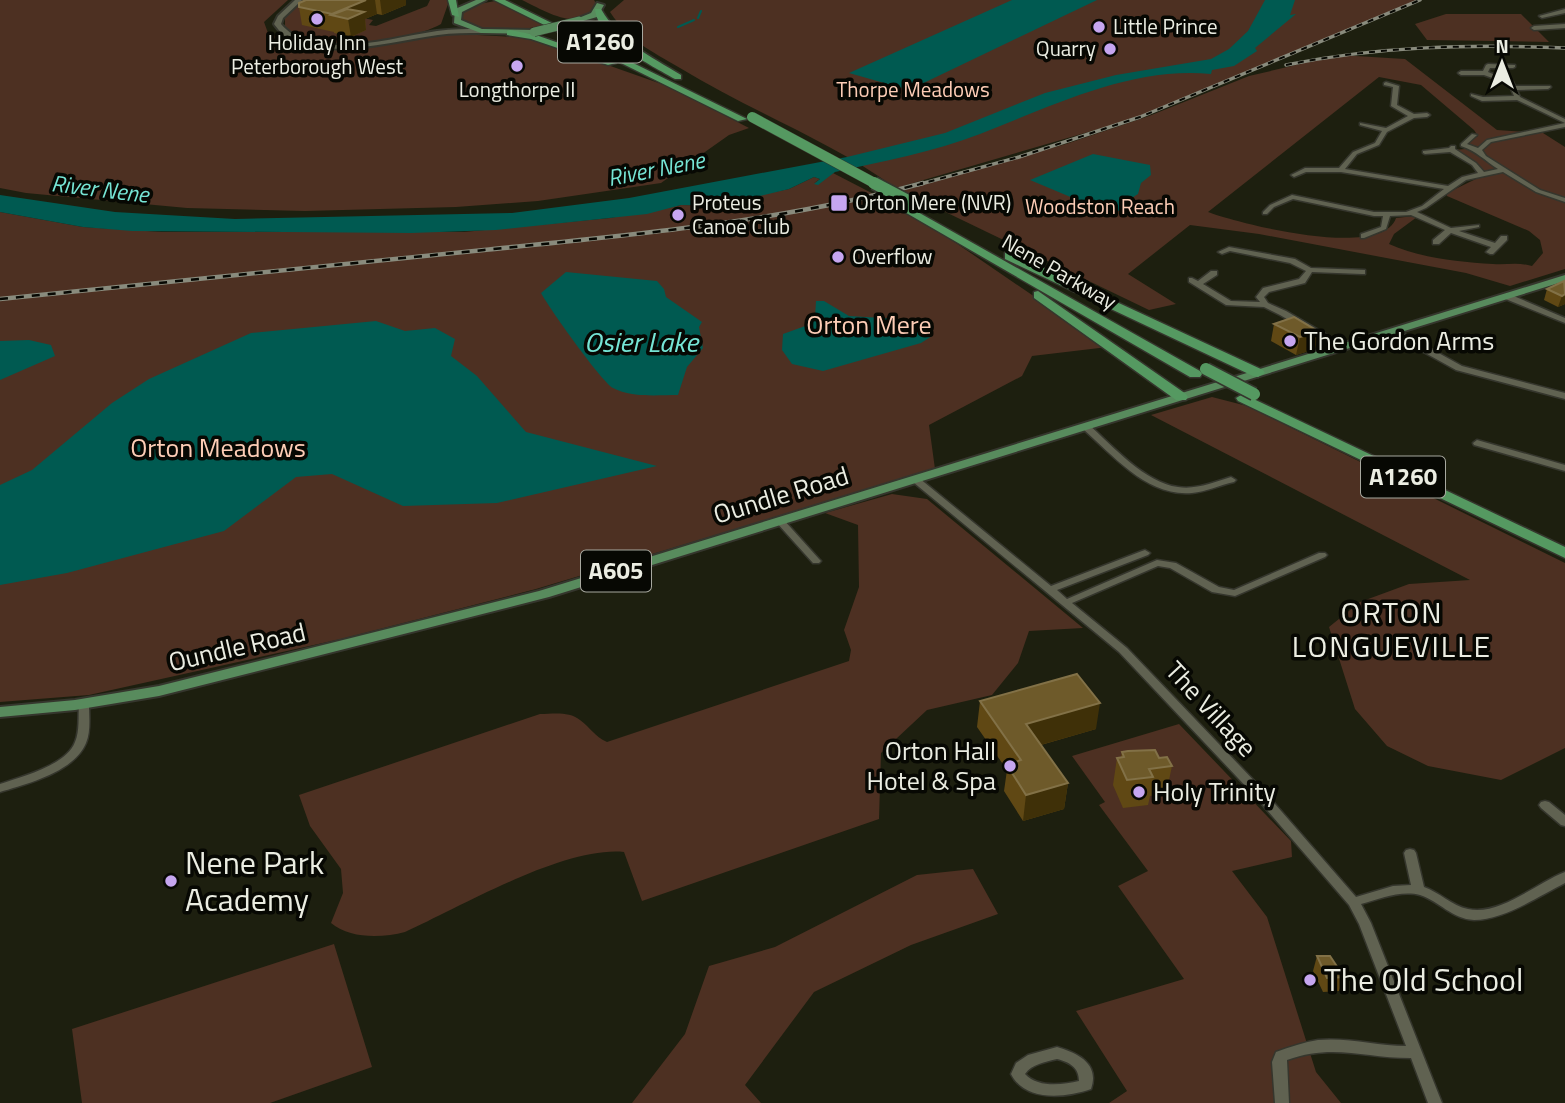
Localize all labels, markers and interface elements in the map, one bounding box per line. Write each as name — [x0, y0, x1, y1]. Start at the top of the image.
place label: Little Prince — [1113, 10, 1218, 42]
marker: Holiday Inn Peterborough West — [309, 11, 325, 27]
marker: Little Prince — [1091, 19, 1107, 35]
road number: A1260 — [558, 22, 642, 62]
place label: Holiday Inn Peterborough West — [231, 26, 404, 82]
north arrow — [1467, 28, 1537, 98]
text: N — [1495, 31, 1509, 60]
place label: Quarry — [1036, 32, 1096, 64]
marker: Quarry — [1102, 41, 1118, 57]
marker: Longthorpe II — [509, 58, 525, 74]
place label: Longthorpe II — [459, 73, 575, 105]
park label: Thorpe Meadows — [836, 73, 990, 105]
water label: River Nene — [605, 142, 709, 195]
water label: River Nene — [49, 165, 152, 212]
place label: Proteus Canoe Club — [692, 186, 790, 242]
place label: Orton Mere (NVR) — [855, 186, 1011, 218]
park label: Woodston Reach — [1025, 190, 1175, 222]
marker: Orton Mere (NVR) — [829, 193, 849, 213]
marker: Proteus Canoe Club — [670, 207, 686, 223]
street label: Nene Parkway — [996, 225, 1123, 317]
place label: Overflow — [852, 240, 932, 272]
marker: Overflow — [830, 249, 846, 265]
park label: Orton Mere — [806, 305, 932, 344]
water label: Osier Lake — [584, 320, 700, 363]
place label: The Gordon Arms — [1304, 321, 1494, 360]
marker: The Gordon Arms — [1282, 333, 1298, 349]
park label: Orton Meadows — [130, 428, 306, 467]
street label: Oundle Road — [708, 455, 853, 534]
road number: A1260 — [1361, 456, 1445, 498]
road number: A605 — [581, 550, 651, 592]
district label: ORTON LONGUEVILLE — [1292, 589, 1492, 669]
street label: Oundle Road — [164, 612, 309, 681]
street label: The Village — [1157, 652, 1266, 765]
place label: Orton Hall Hotel & Spa — [867, 731, 996, 800]
marker: Orton Hall Hotel & Spa — [1002, 758, 1018, 774]
place label: Holy Trinity — [1153, 772, 1276, 811]
marker: Holy Trinity — [1131, 784, 1147, 800]
place label: Nene Park Academy — [185, 838, 324, 923]
marker: Nene Park Academy — [163, 873, 179, 889]
place label: The Old School — [1324, 955, 1523, 1003]
marker: The Old School — [1302, 972, 1318, 988]

